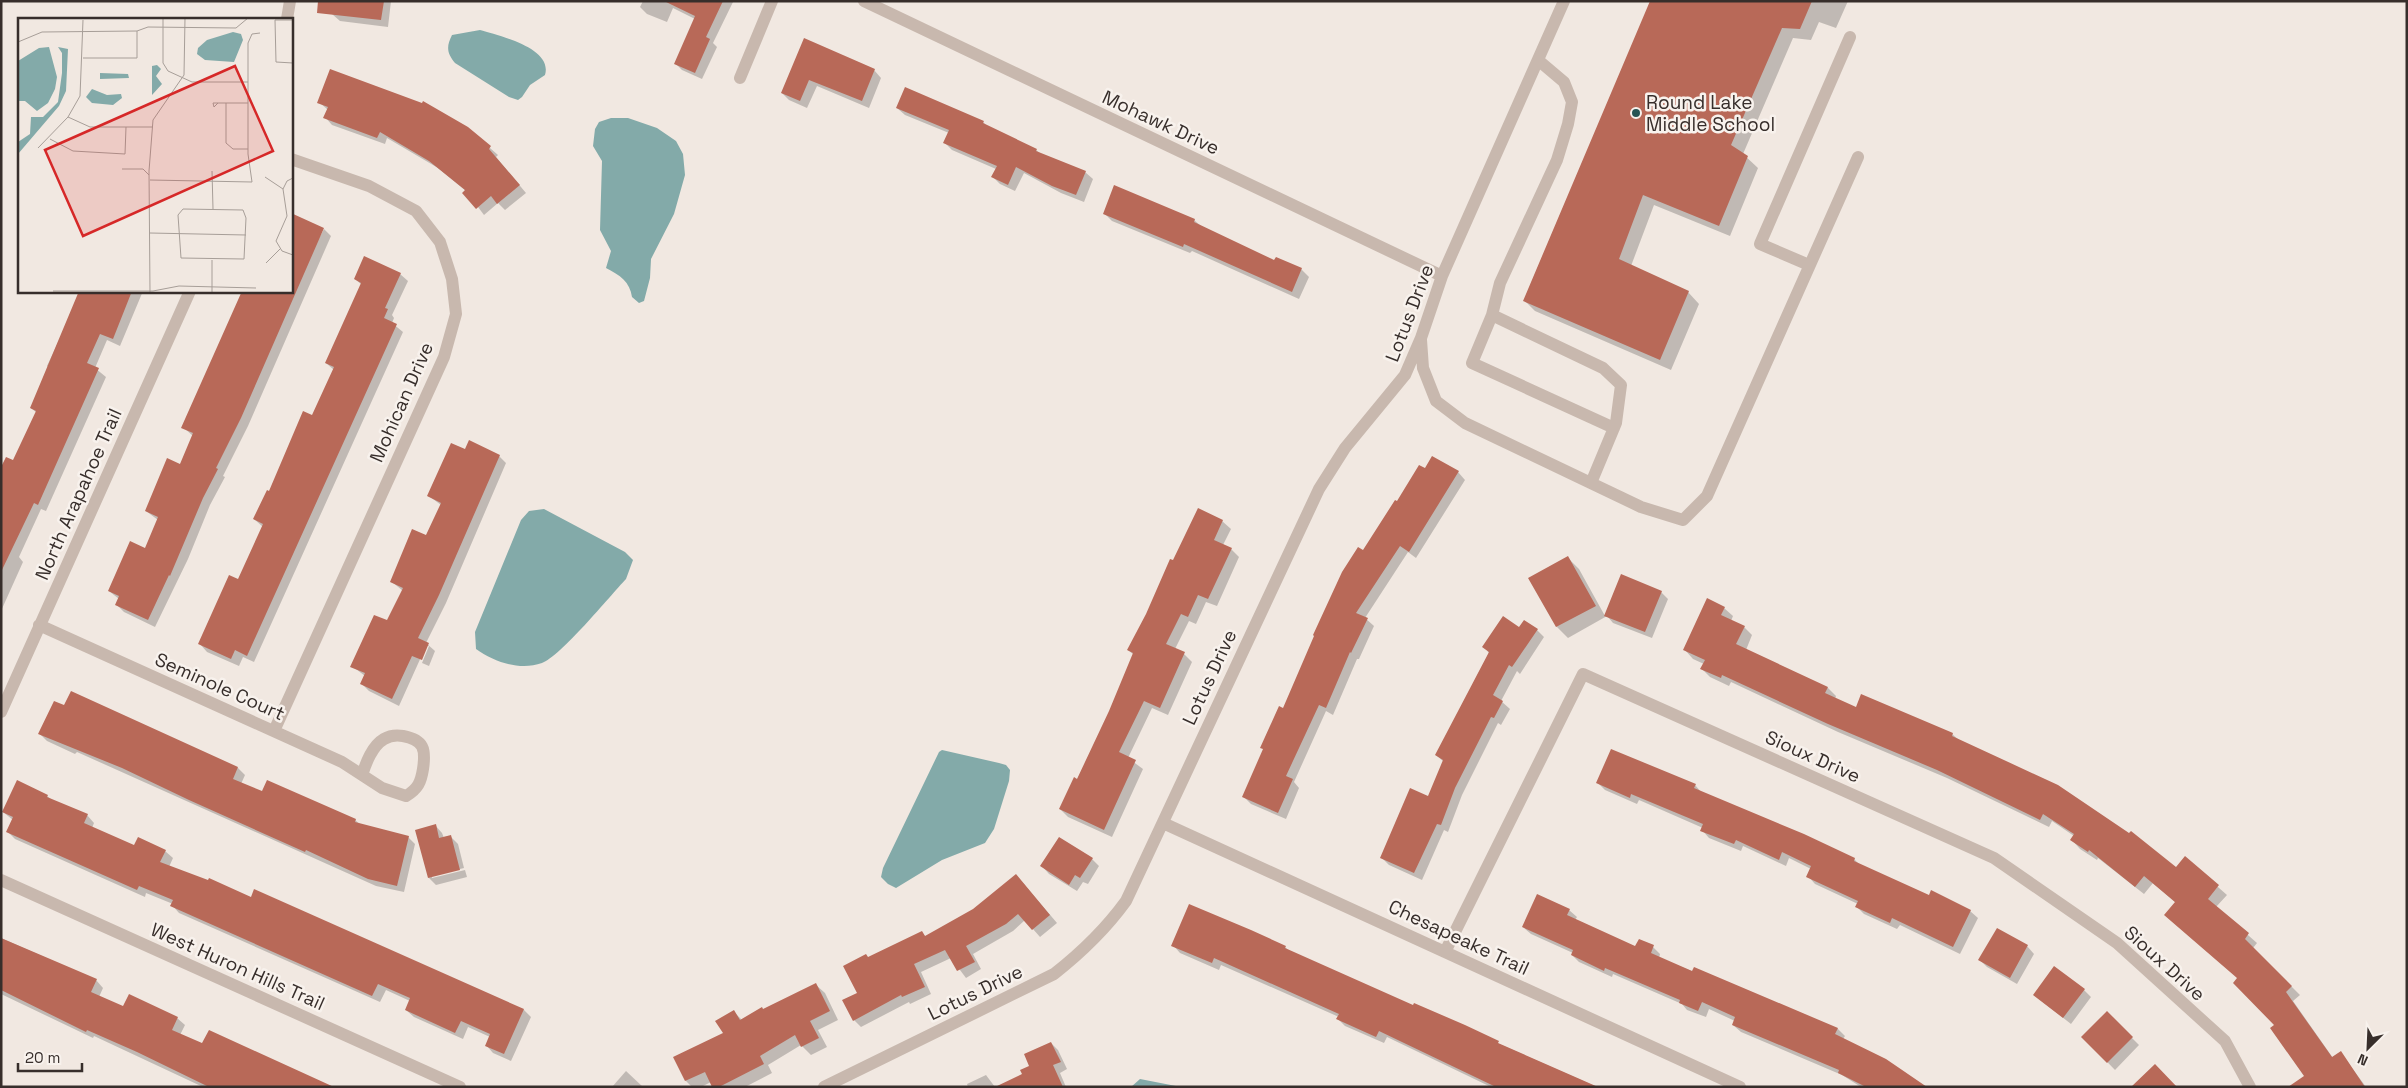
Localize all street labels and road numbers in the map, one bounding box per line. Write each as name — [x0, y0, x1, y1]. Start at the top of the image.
street label: Mohawk Drive — [1098, 84, 1223, 160]
street label: Lotus Drive — [1379, 261, 1439, 365]
street label: Mohican Drive — [364, 338, 439, 466]
street label: North Arapahoe Trail — [29, 404, 128, 584]
street label: Lotus Drive — [1176, 625, 1242, 729]
street label: Seminole Court — [151, 647, 289, 726]
street label: Sioux Drive — [1761, 724, 1864, 788]
street label: Chesapeake Trail — [1384, 894, 1533, 981]
street label: West Huron Hills Trail — [147, 917, 329, 1016]
street label: Sioux Drive — [2119, 920, 2211, 1007]
street label: Lotus Drive — [924, 959, 1027, 1026]

